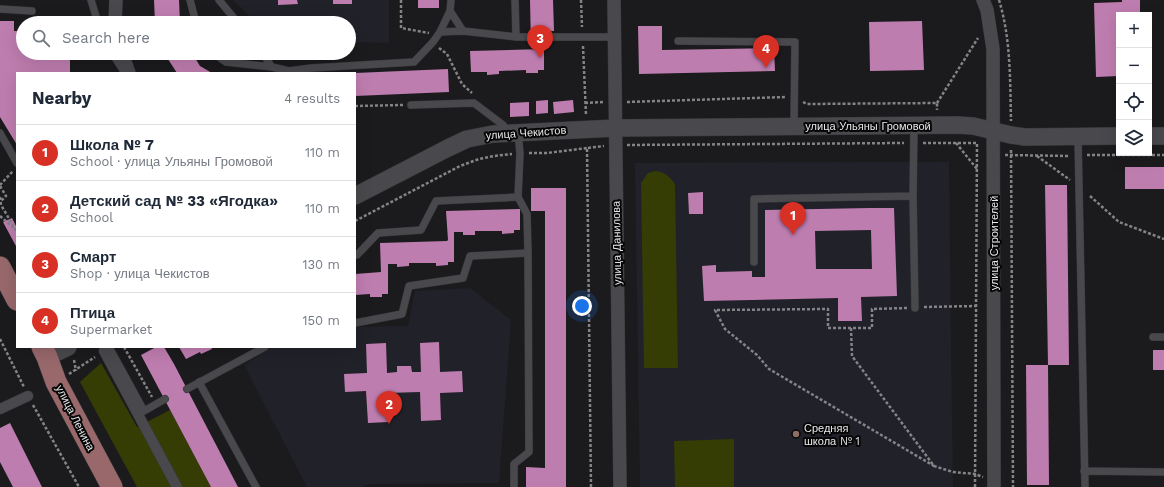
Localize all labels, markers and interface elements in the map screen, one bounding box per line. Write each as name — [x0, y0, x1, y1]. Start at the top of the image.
map controls — [1116, 12, 1152, 156]
button: + — [1116, 12, 1152, 48]
search box — [16, 16, 356, 60]
pin: 3 — [527, 25, 553, 58]
icon: search — [30, 27, 52, 49]
text: Search here — [62, 29, 150, 47]
pin: 4 — [753, 35, 779, 68]
button: − — [1116, 48, 1152, 84]
button: locate — [1116, 84, 1152, 120]
text: Nearby — [32, 88, 91, 108]
text: 4 results — [284, 91, 340, 106]
street label: улица Ульяны Громовой — [805, 120, 931, 133]
button: layers — [1116, 120, 1152, 156]
street label: улица Чекистов — [485, 124, 567, 142]
text: Школа № 7 — [70, 136, 154, 154]
text: 1 — [42, 145, 48, 160]
text: 110 m — [305, 145, 340, 160]
text: School · улица Ульяны Громовой — [70, 154, 273, 169]
text: Детский сад № 33 «Ягодка» — [70, 192, 278, 210]
street label: улица Строителей — [988, 196, 1001, 290]
street label: улица Данилова — [610, 200, 624, 285]
text: 2 — [41, 201, 49, 216]
text: 110 m — [305, 201, 340, 216]
pin: 1 — [780, 202, 806, 235]
text: School — [70, 210, 113, 225]
text: Смарт — [70, 248, 116, 266]
text: 3 — [41, 257, 49, 272]
text: 130 m — [302, 257, 340, 272]
text: Shop · улица Чекистов — [70, 266, 210, 281]
your location — [572, 296, 592, 316]
text: Птица — [70, 304, 115, 322]
text: 4 — [41, 313, 49, 328]
text: 150 m — [302, 313, 340, 328]
text: Supermarket — [70, 322, 152, 337]
street label: улица Ленина — [53, 383, 97, 454]
pin: 2 — [376, 391, 402, 424]
place label: Средняя школа № 1 — [804, 422, 860, 448]
marker: Средняя школа № 1 — [791, 429, 801, 439]

